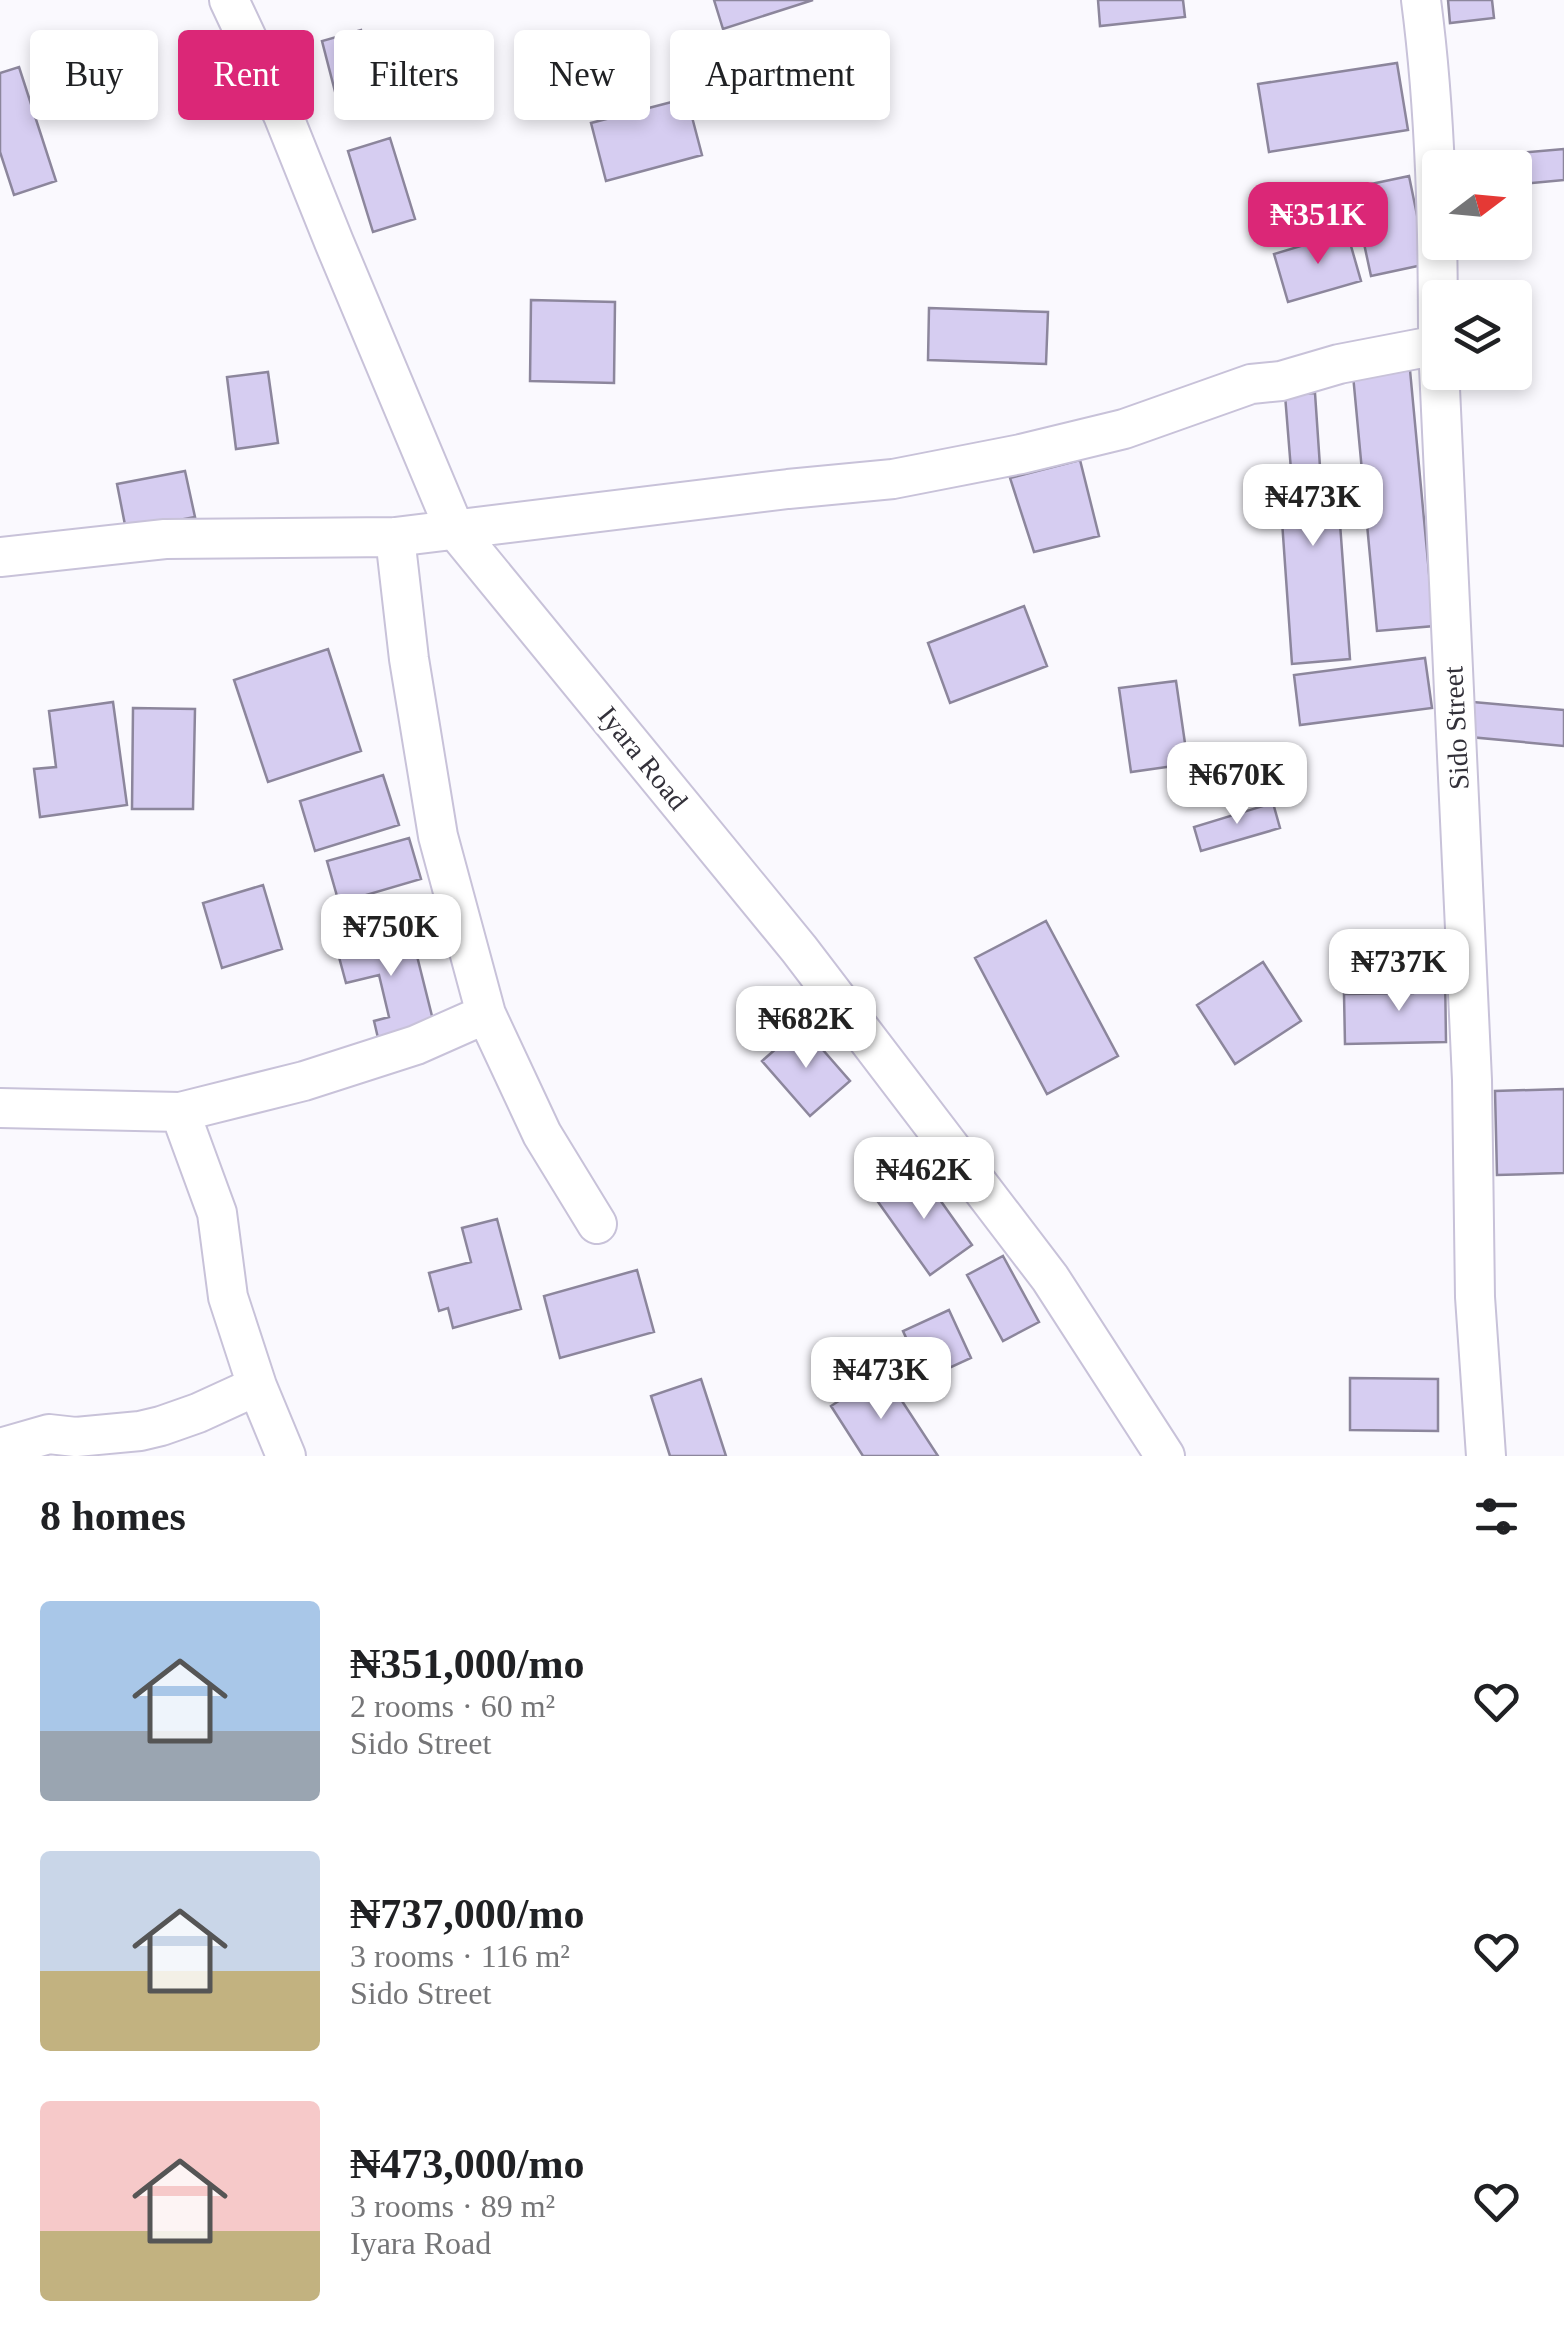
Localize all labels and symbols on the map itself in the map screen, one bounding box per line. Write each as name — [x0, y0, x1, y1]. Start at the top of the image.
north arrow — [1422, 150, 1532, 260]
pin: ₦351K — [1248, 182, 1388, 267]
pin: ₦473K — [1243, 464, 1383, 549]
street label: Sido Street — [1437, 665, 1475, 791]
street label: Iyara Road — [592, 700, 694, 816]
pin: ₦670K — [1167, 742, 1307, 827]
pin: ₦750K — [321, 894, 461, 979]
pin: ₦737K — [1329, 929, 1469, 1014]
pin: ₦682K — [736, 986, 876, 1071]
pin: ₦462K — [854, 1137, 994, 1222]
pin: ₦473K — [811, 1337, 951, 1422]

